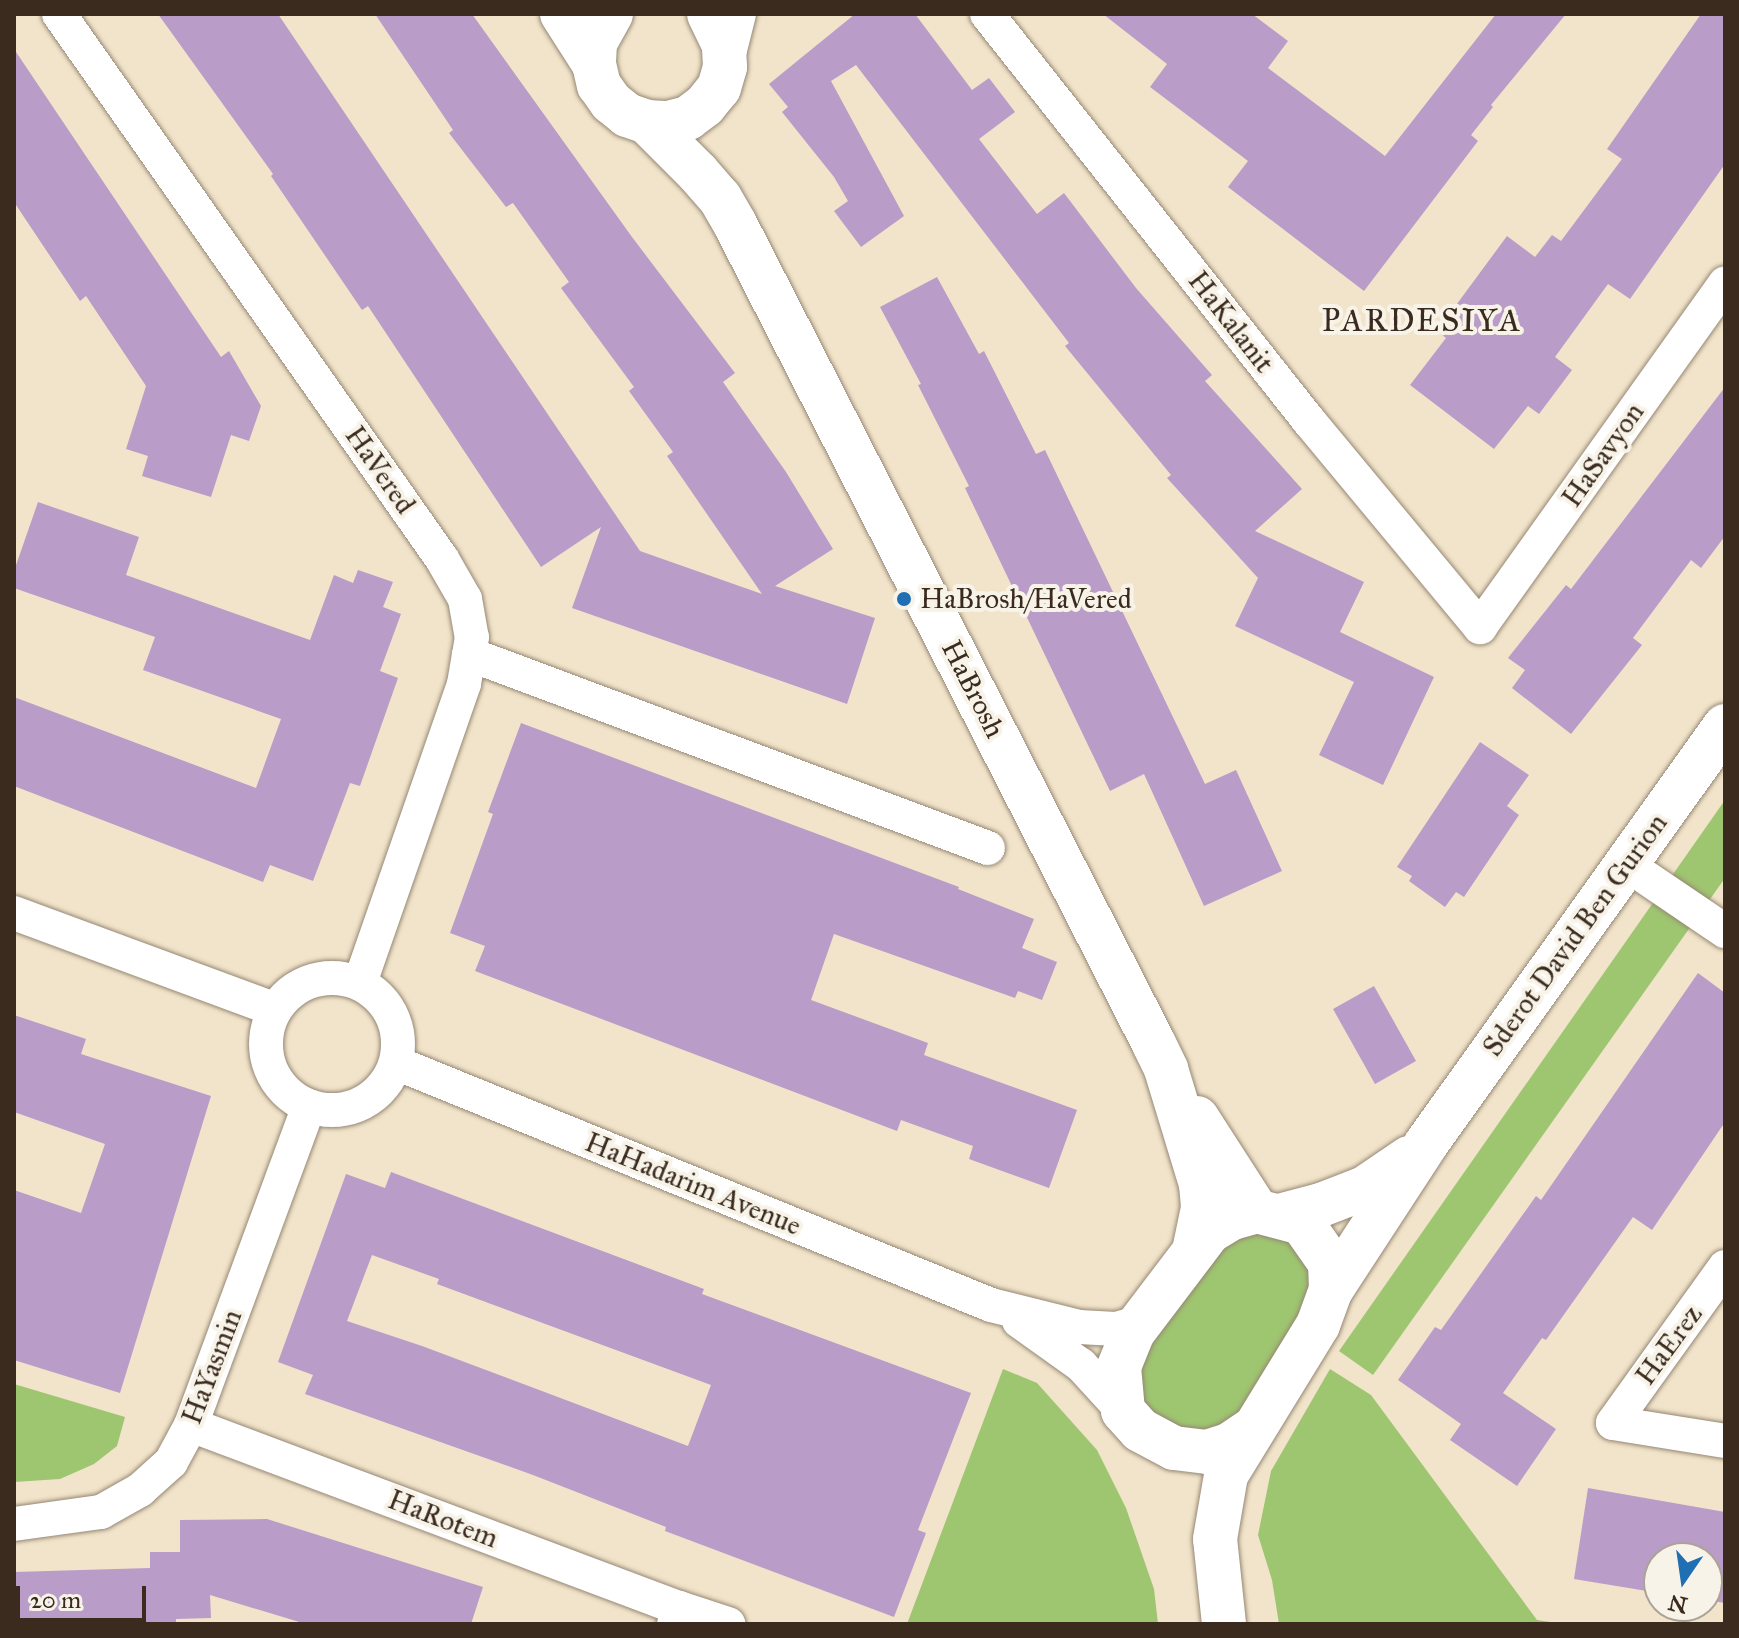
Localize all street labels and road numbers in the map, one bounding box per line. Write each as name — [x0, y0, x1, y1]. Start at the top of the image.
street label: HaKalanit — [1181, 264, 1281, 380]
street label: HaSavyon — [1555, 396, 1651, 514]
street label: HaVered — [338, 420, 422, 520]
street label: HaBrosh — [934, 635, 1012, 743]
street label: Sderot David Ben Gurion — [1476, 807, 1674, 1063]
street label: HaHadarim Avenue — [580, 1125, 806, 1243]
street label: HaErez — [1629, 1298, 1709, 1392]
street label: HaYasmin — [175, 1305, 249, 1429]
street label: HaRotem — [383, 1483, 503, 1555]

